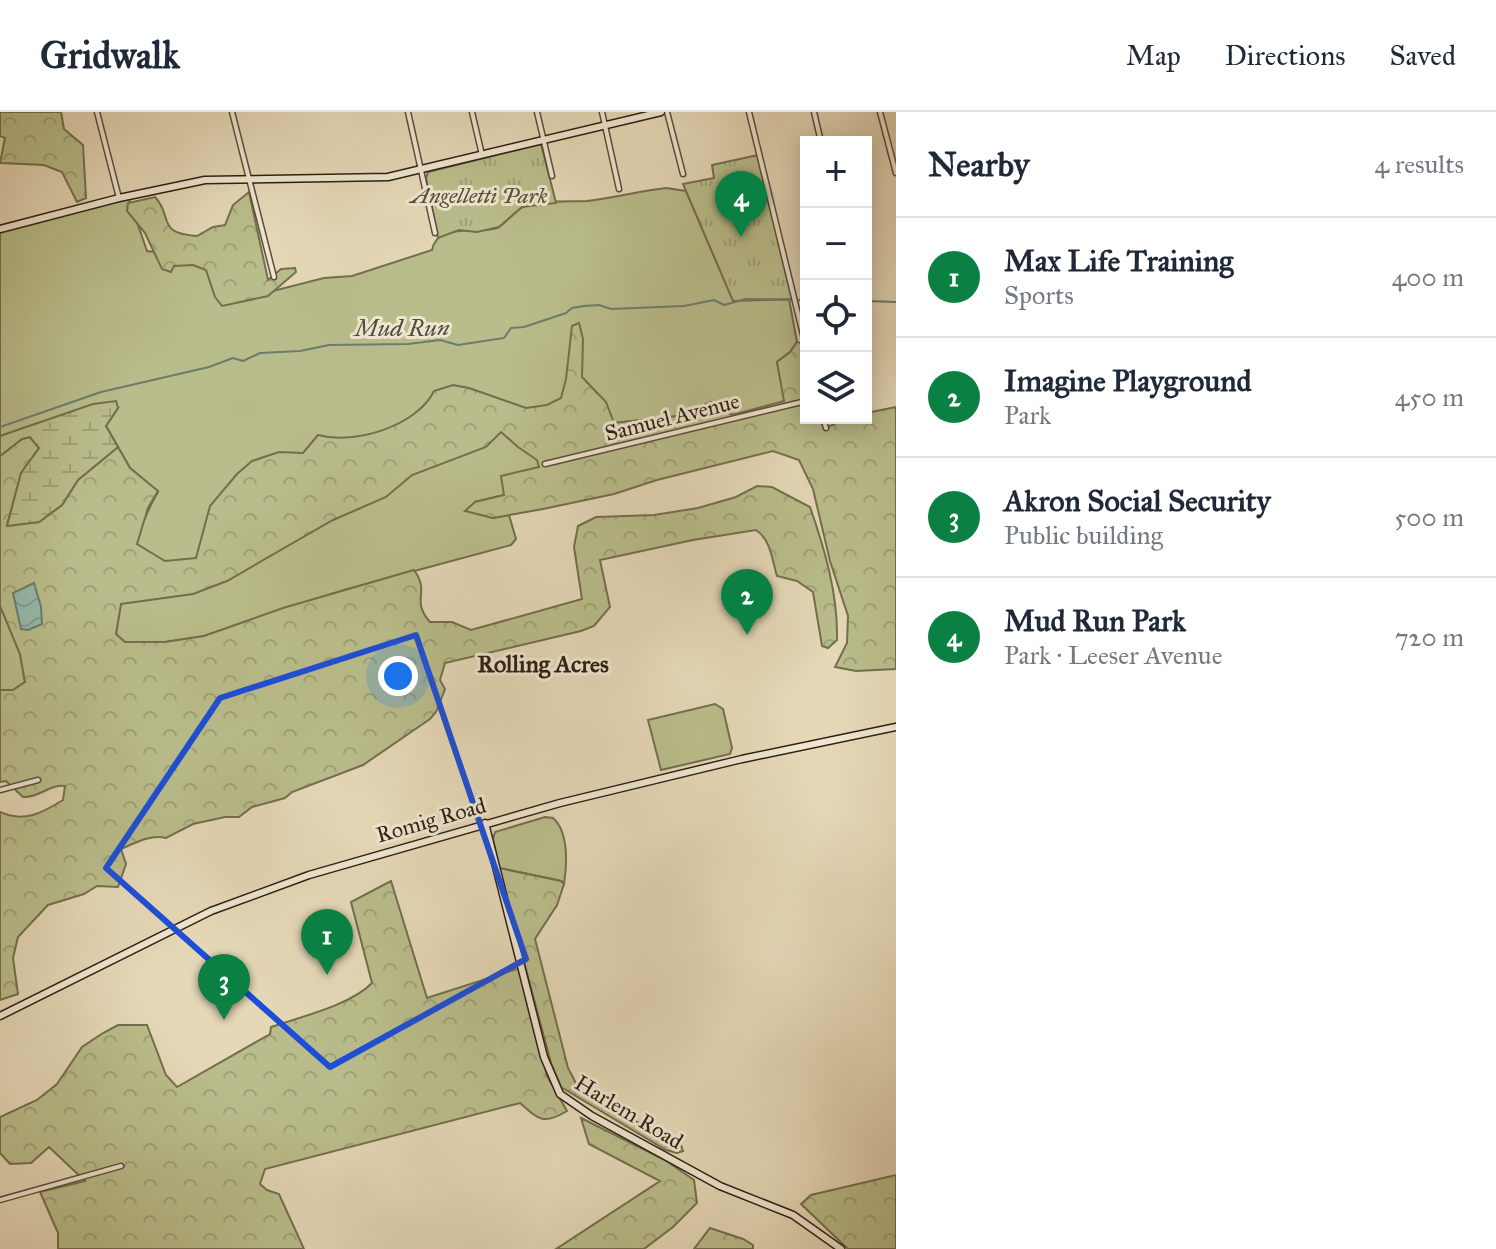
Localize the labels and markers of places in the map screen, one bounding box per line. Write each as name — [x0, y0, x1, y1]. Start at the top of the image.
pin: 4 — [715, 171, 767, 237]
pin: 2 — [721, 569, 773, 635]
pin: 1 — [301, 909, 353, 975]
pin: 3 — [198, 954, 250, 1020]

